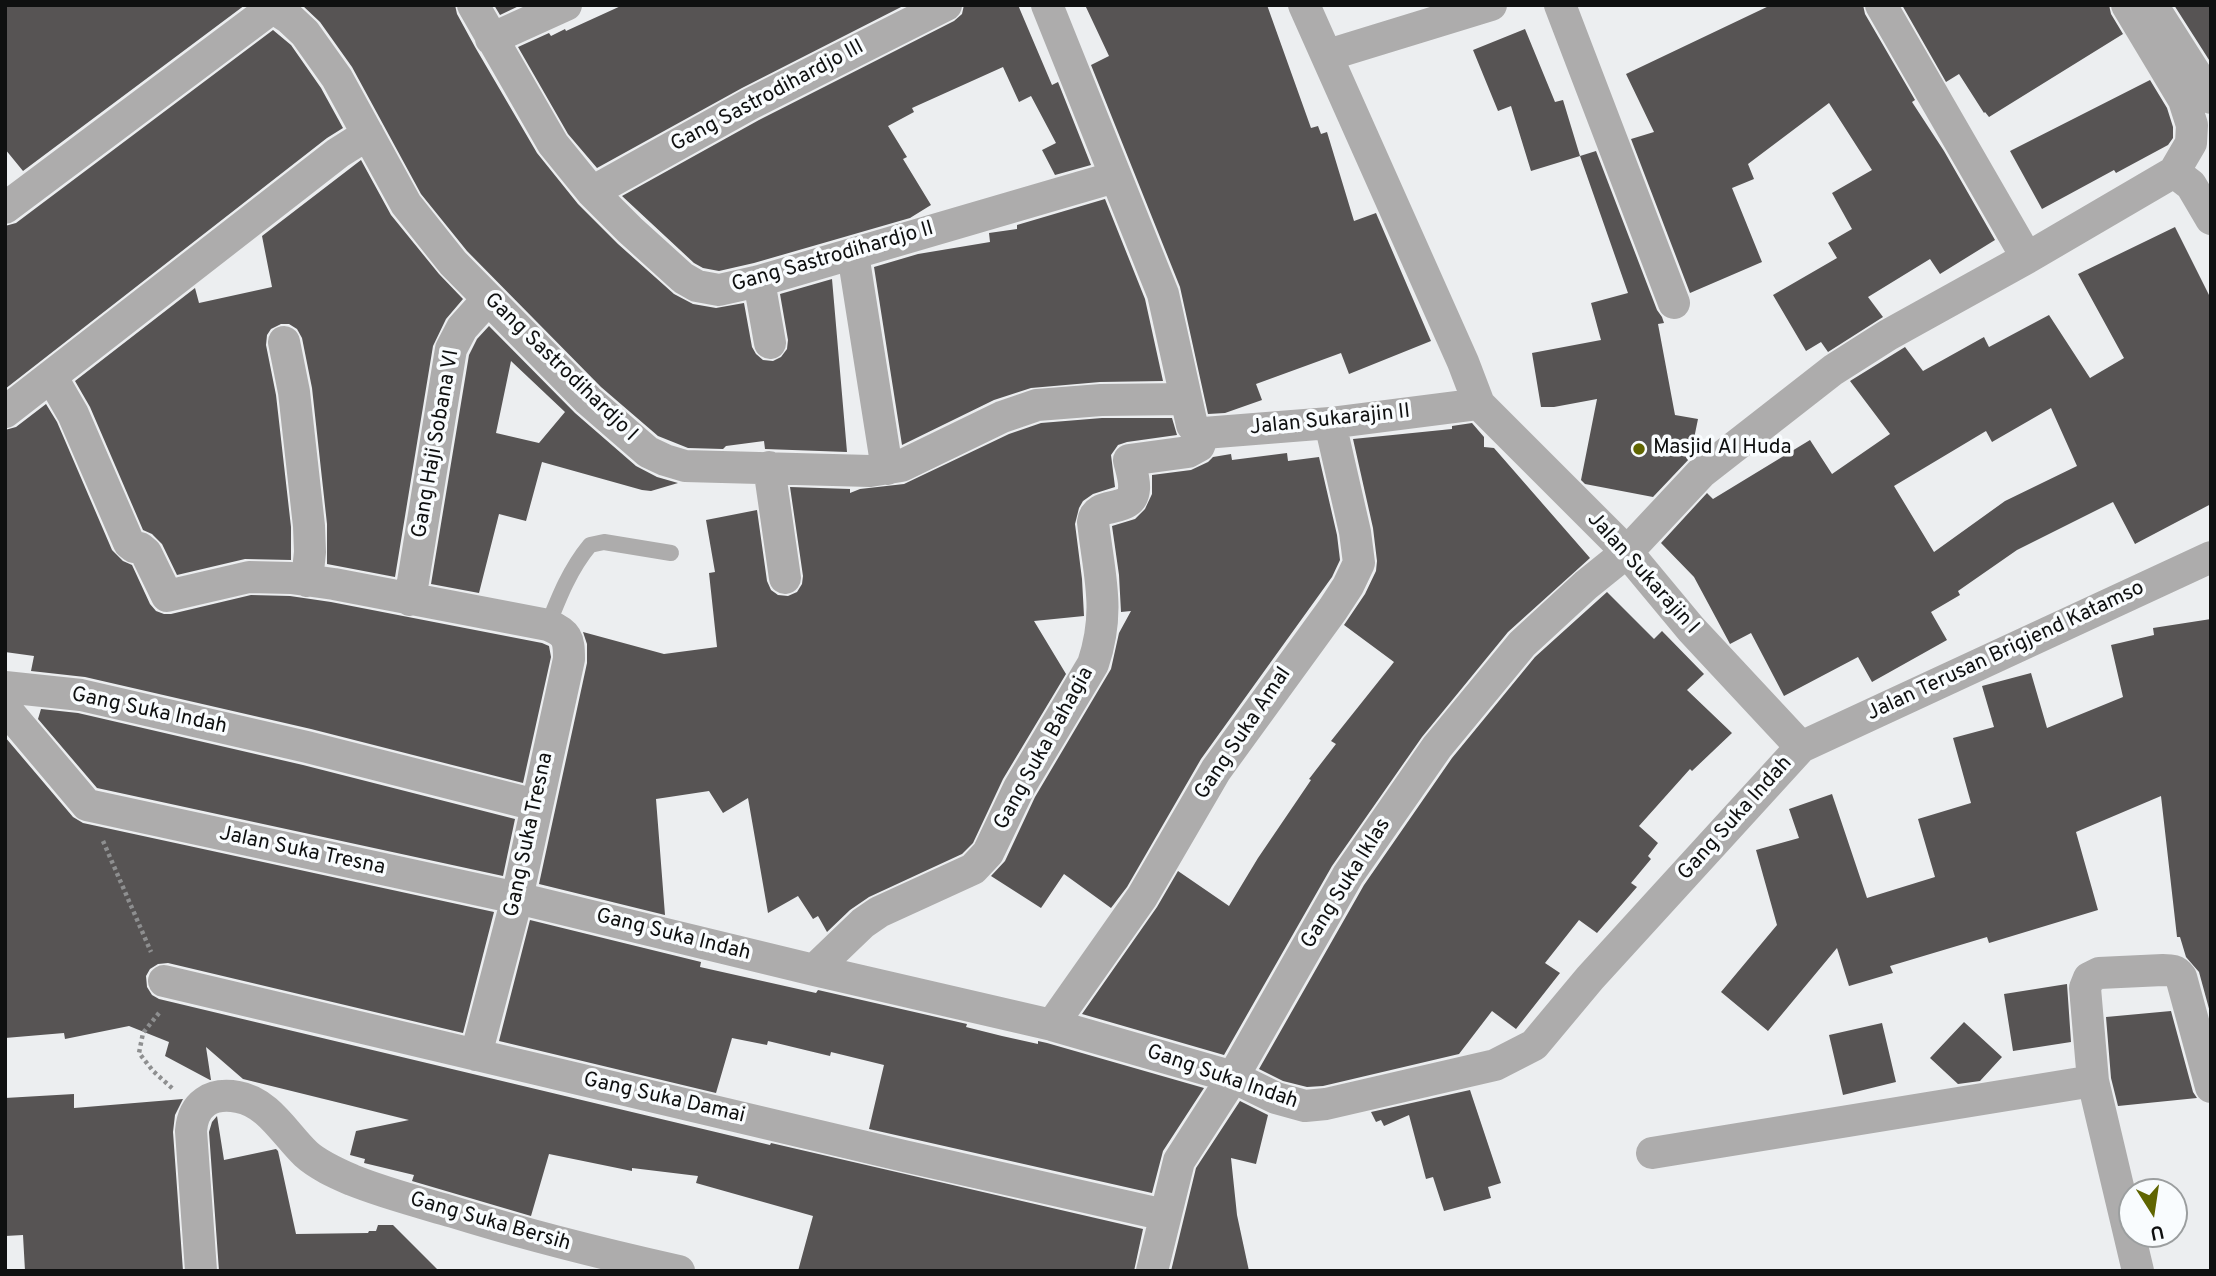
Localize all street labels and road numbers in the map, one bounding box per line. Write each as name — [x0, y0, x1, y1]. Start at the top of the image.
street label: Gang Sastrodihardjo III — [667, 35, 869, 159]
street label: Gang Sastrodihardjo II — [729, 217, 937, 299]
street label: Gang Sastrodihardjo I — [478, 288, 642, 448]
street label: Gang Haji Sobana VI — [408, 348, 466, 540]
street label: Jalan Sukarajin II — [1249, 400, 1411, 442]
street label: Jalan Sukarajin I — [1581, 508, 1703, 640]
street label: Jalan Terusan Brigjend Katamso — [1863, 576, 2149, 728]
street label: Gang Suka Bahagia — [990, 663, 1100, 835]
street label: Gang Suka Amal — [1190, 663, 1298, 805]
street label: Gang Suka Indah — [69, 683, 229, 741]
street label: Gang Suka Tresna — [500, 750, 560, 920]
street label: Gang Suka Indah — [1674, 752, 1798, 886]
street label: Gang Suka Iklas — [1297, 814, 1397, 954]
street label: Jalan Suka Tresna — [217, 822, 387, 882]
street label: Gang Suka Indah — [593, 905, 753, 967]
street label: Gang Suka Indah — [1143, 1040, 1301, 1116]
street label: Gang Suka Damai — [581, 1068, 747, 1130]
street label: Gang Suka Bersih — [407, 1188, 573, 1258]

